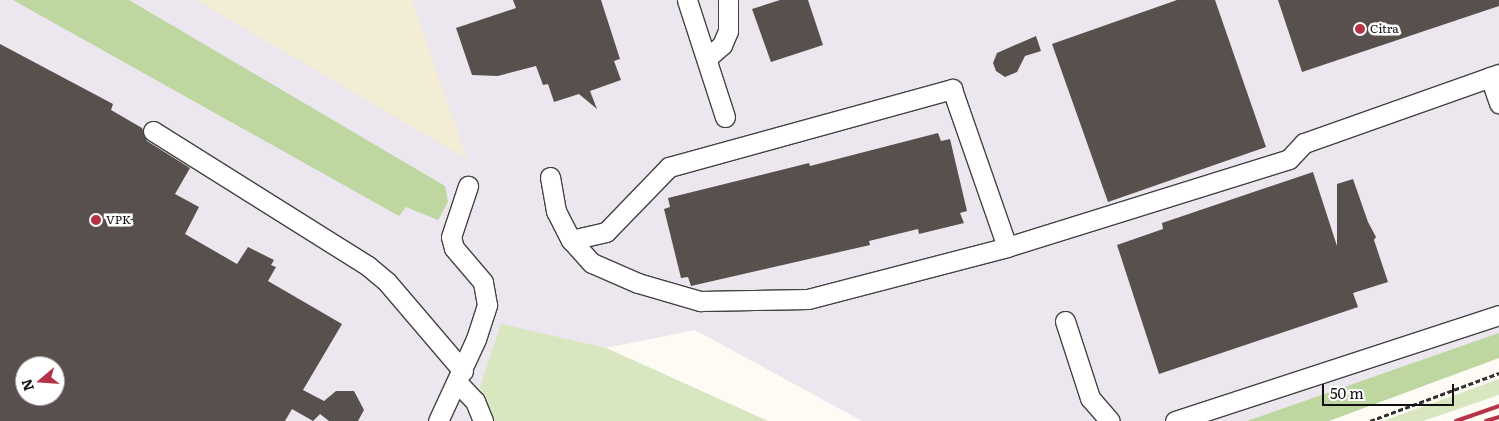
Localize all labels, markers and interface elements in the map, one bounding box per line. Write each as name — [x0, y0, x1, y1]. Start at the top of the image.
place label: Citra — [1370, 22, 1399, 36]
marker: Citra — [1354, 23, 1366, 35]
place label: VPK — [106, 213, 131, 227]
marker: VPK — [90, 214, 102, 226]
north arrow — [15, 356, 65, 406]
scale bar — [1324, 374, 1456, 406]
text: N — [15, 377, 38, 394]
text: 50 m — [1330, 381, 1364, 404]

